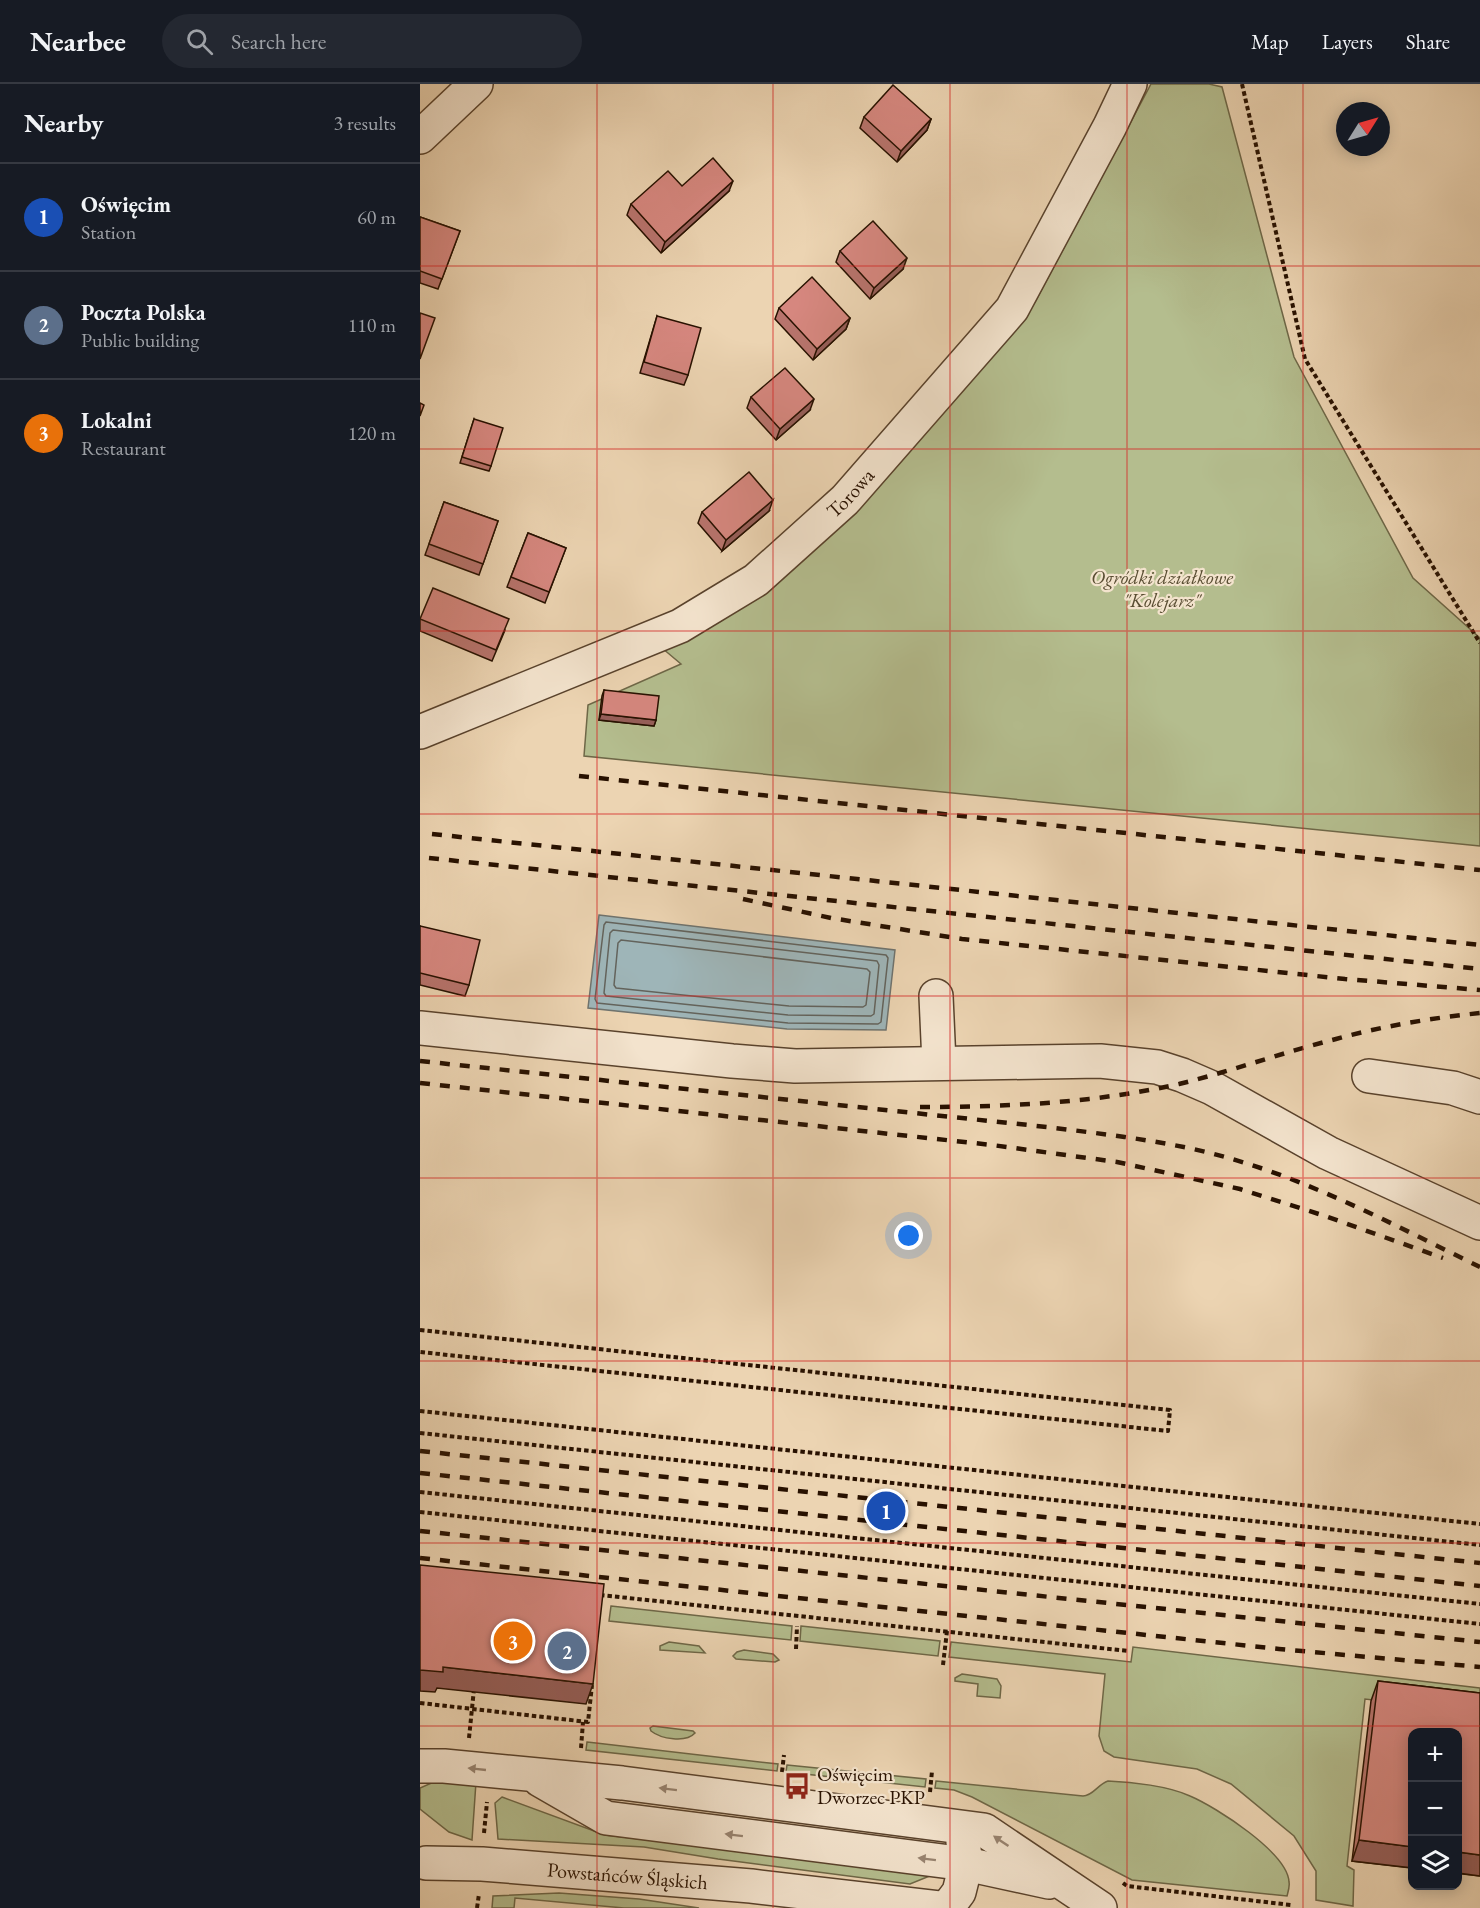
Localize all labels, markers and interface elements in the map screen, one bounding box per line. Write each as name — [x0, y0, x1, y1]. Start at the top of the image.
search box — [162, 14, 582, 68]
text: Nearbee — [30, 23, 126, 59]
icon: search — [183, 25, 216, 58]
text: Search here — [231, 27, 326, 56]
text: Map — [1251, 28, 1289, 55]
text: Layers — [1322, 28, 1373, 55]
text: Share — [1406, 28, 1450, 55]
north arrow — [1336, 102, 1390, 156]
text: Nearby — [24, 106, 104, 140]
text: 3 results — [333, 110, 396, 136]
text: Oświęcim — [81, 190, 171, 219]
text: 1 — [38, 204, 49, 230]
text: 60 m — [357, 204, 396, 230]
text: Station — [81, 219, 136, 245]
text: Poczta Polska — [81, 298, 206, 327]
text: 2 — [38, 312, 49, 338]
text: 110 m — [348, 312, 396, 338]
text: Public building — [81, 327, 199, 353]
text: Lokalni — [81, 406, 152, 435]
text: 3 — [38, 420, 49, 446]
text: 120 m — [348, 420, 396, 446]
text: Restaurant — [81, 435, 166, 461]
street label: Torowa — [821, 463, 880, 524]
park label: Ogródki działkowe "Kolejarz" — [1091, 564, 1233, 613]
your location — [894, 1221, 923, 1250]
pin: 1 — [866, 1488, 906, 1534]
pin: 3 — [494, 1618, 532, 1664]
pin: 2 — [548, 1628, 586, 1674]
map controls — [1408, 1728, 1462, 1890]
button: + — [1408, 1728, 1462, 1782]
place label: Oświęcim Dworzec PKP — [817, 1761, 925, 1810]
one-way arrow — [467, 1764, 486, 1774]
bus stop icon: Oświęcim Dworzec PKP — [782, 1771, 812, 1801]
button: − — [1408, 1782, 1462, 1836]
one-way arrow — [658, 1785, 677, 1794]
one-way arrow — [724, 1830, 743, 1839]
one-way arrow — [993, 1836, 1009, 1847]
button: layers — [1408, 1836, 1462, 1890]
one-way arrow — [918, 1854, 937, 1863]
street label: Powstańców Śląskich — [546, 1856, 709, 1895]

